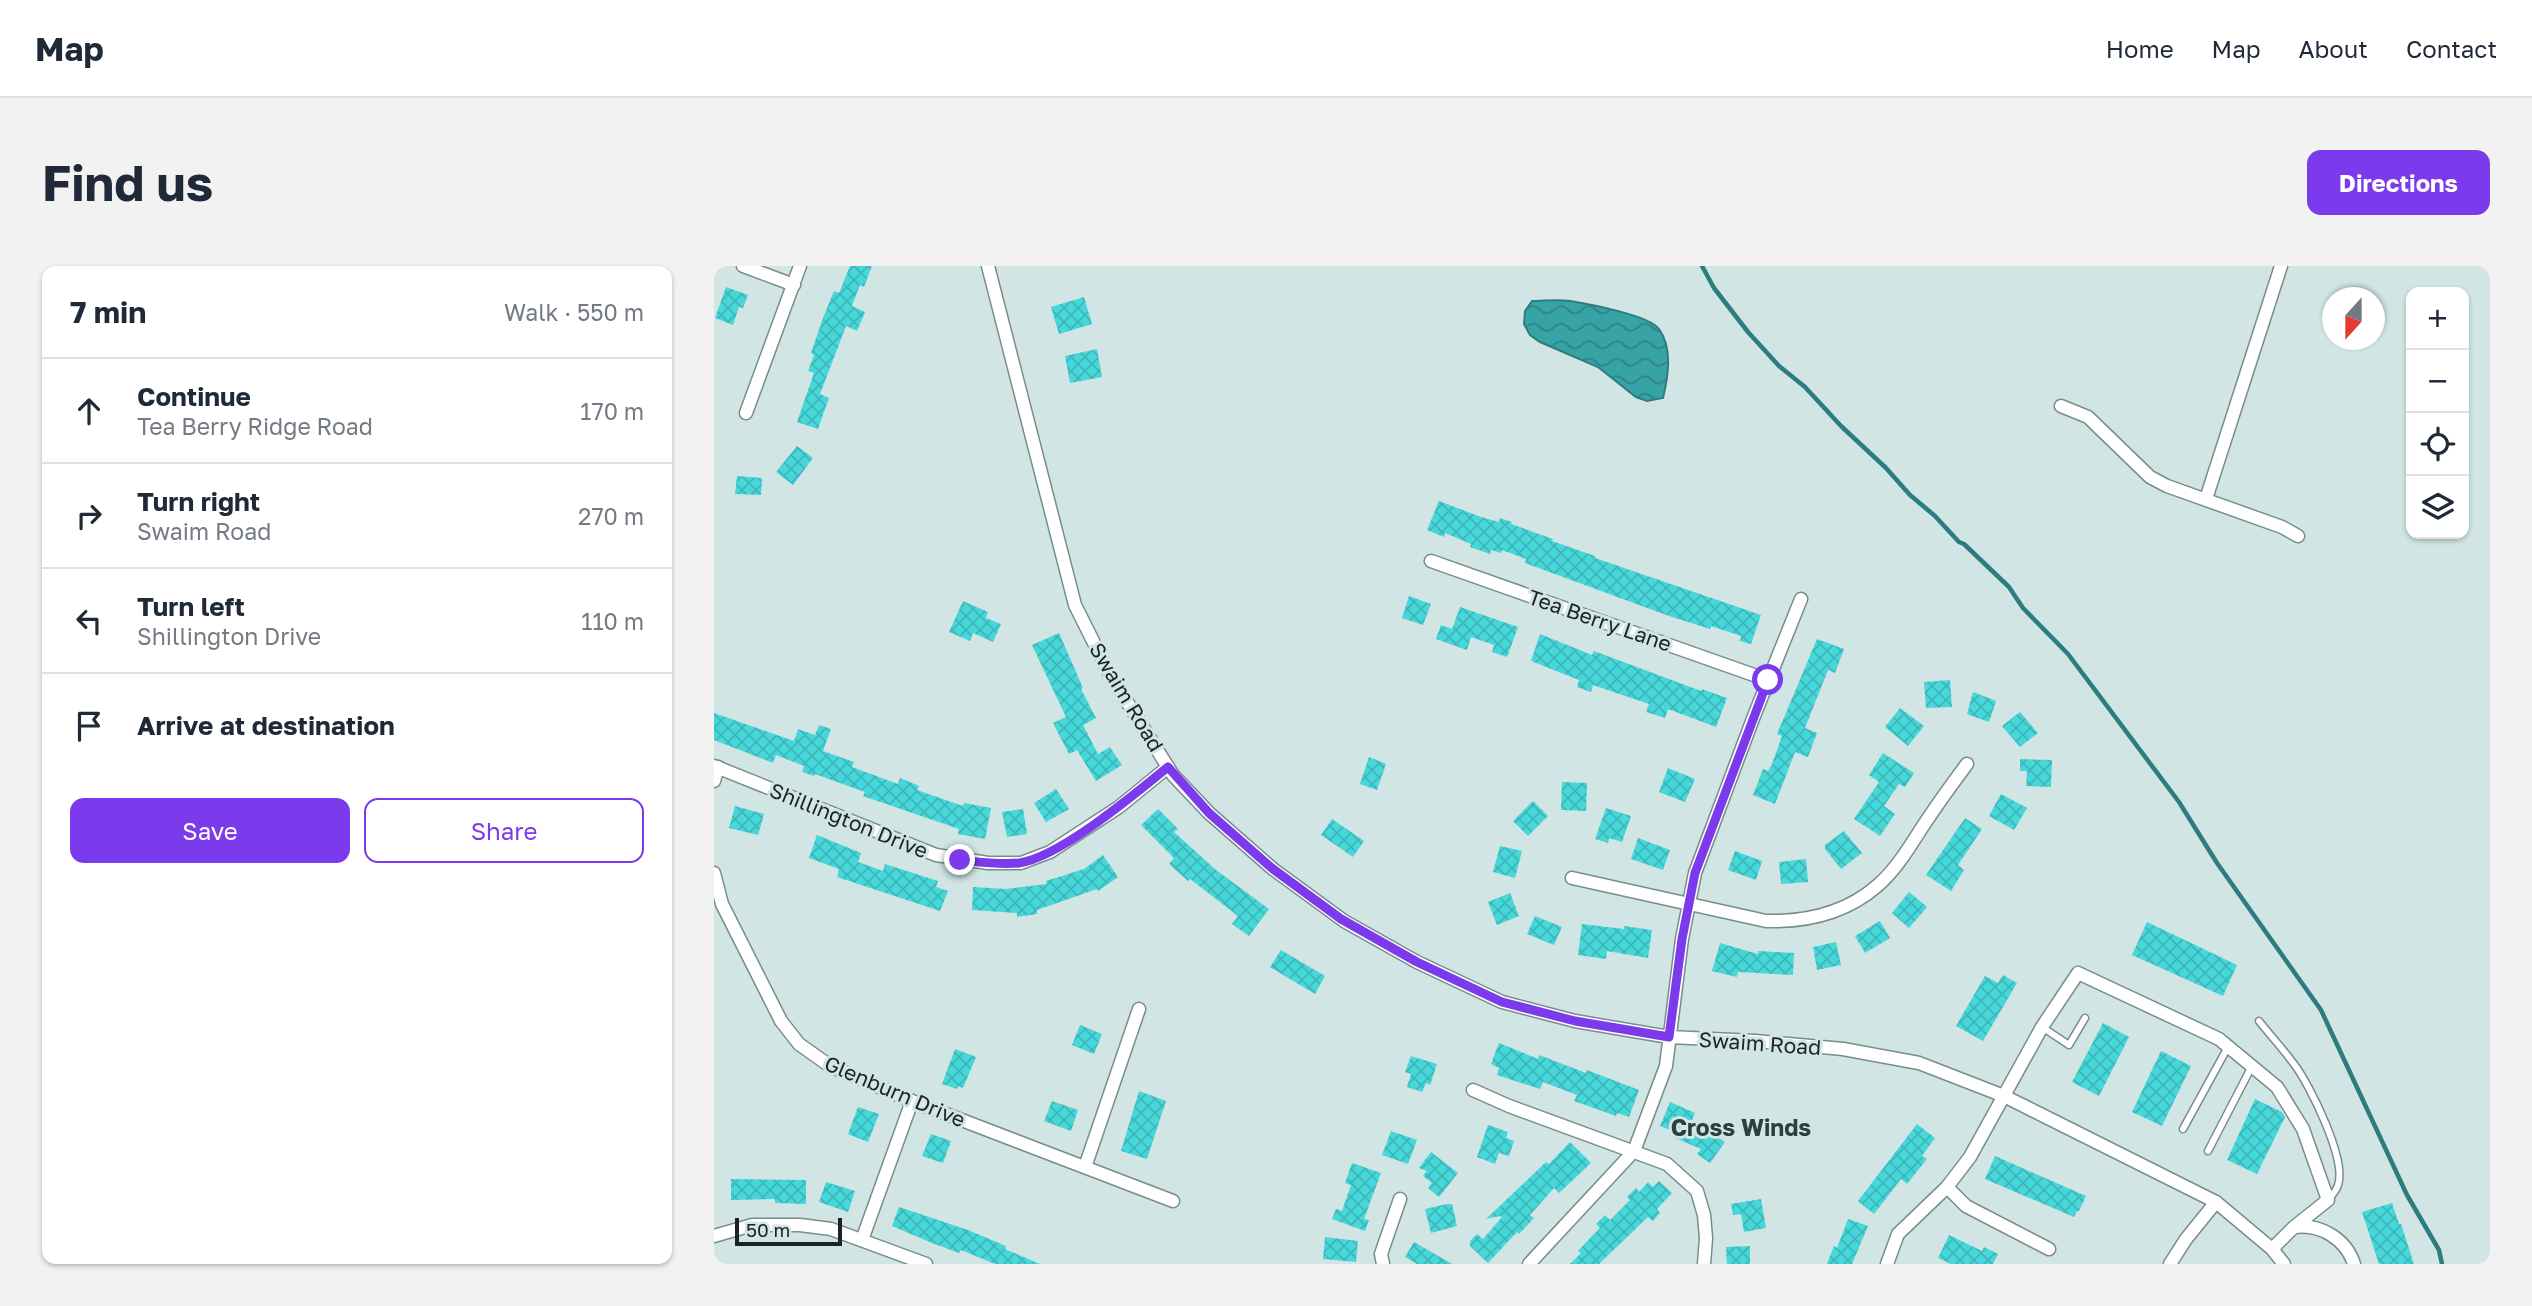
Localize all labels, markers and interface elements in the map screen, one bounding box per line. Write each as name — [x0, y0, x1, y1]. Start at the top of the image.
text: Map — [35, 29, 104, 68]
text: Home — [2106, 34, 2174, 63]
text: Map — [2212, 34, 2261, 63]
text: About — [2299, 34, 2368, 63]
text: Contact — [2406, 34, 2497, 63]
button: Directions — [2307, 150, 2490, 215]
text: Find us — [42, 153, 213, 212]
north arrow — [2322, 287, 2385, 350]
map controls — [2406, 287, 2469, 539]
button: + — [2406, 287, 2469, 350]
text: 7 min — [70, 294, 146, 330]
text: Walk · 550 m — [504, 298, 644, 326]
button: − — [2406, 350, 2469, 413]
text: Continue — [137, 381, 251, 412]
icon: ahead — [70, 392, 108, 430]
text: 170 m — [580, 397, 644, 425]
text: Tea Berry Ridge Road — [137, 412, 373, 440]
button: locate — [2406, 413, 2469, 476]
button: layers — [2406, 476, 2469, 539]
text: Turn right — [137, 486, 260, 517]
icon: right — [70, 497, 108, 535]
text: 270 m — [578, 502, 644, 530]
text: Swaim Road — [137, 517, 271, 545]
street label: Tea Berry Lane — [1525, 583, 1675, 657]
text: Turn left — [137, 591, 245, 622]
icon: left — [70, 602, 108, 640]
text: 110 m — [581, 607, 644, 635]
text: Shillington Drive — [137, 622, 321, 650]
street label: Swaim Road — [1084, 638, 1170, 756]
route start — [1752, 664, 1783, 695]
icon: arrive — [70, 707, 108, 745]
text: Arrive at destination — [137, 710, 395, 741]
street label: Shillington Drive — [766, 776, 932, 864]
button: Save — [70, 798, 350, 863]
button: Share — [364, 798, 644, 863]
route end — [944, 844, 975, 875]
street label: Swaim Road — [1698, 1026, 1822, 1060]
street label: Glenburn Drive — [821, 1050, 969, 1132]
district label: Cross Winds — [1671, 1113, 1811, 1141]
scale bar — [735, 1215, 842, 1247]
text: 50 m — [746, 1218, 790, 1241]

